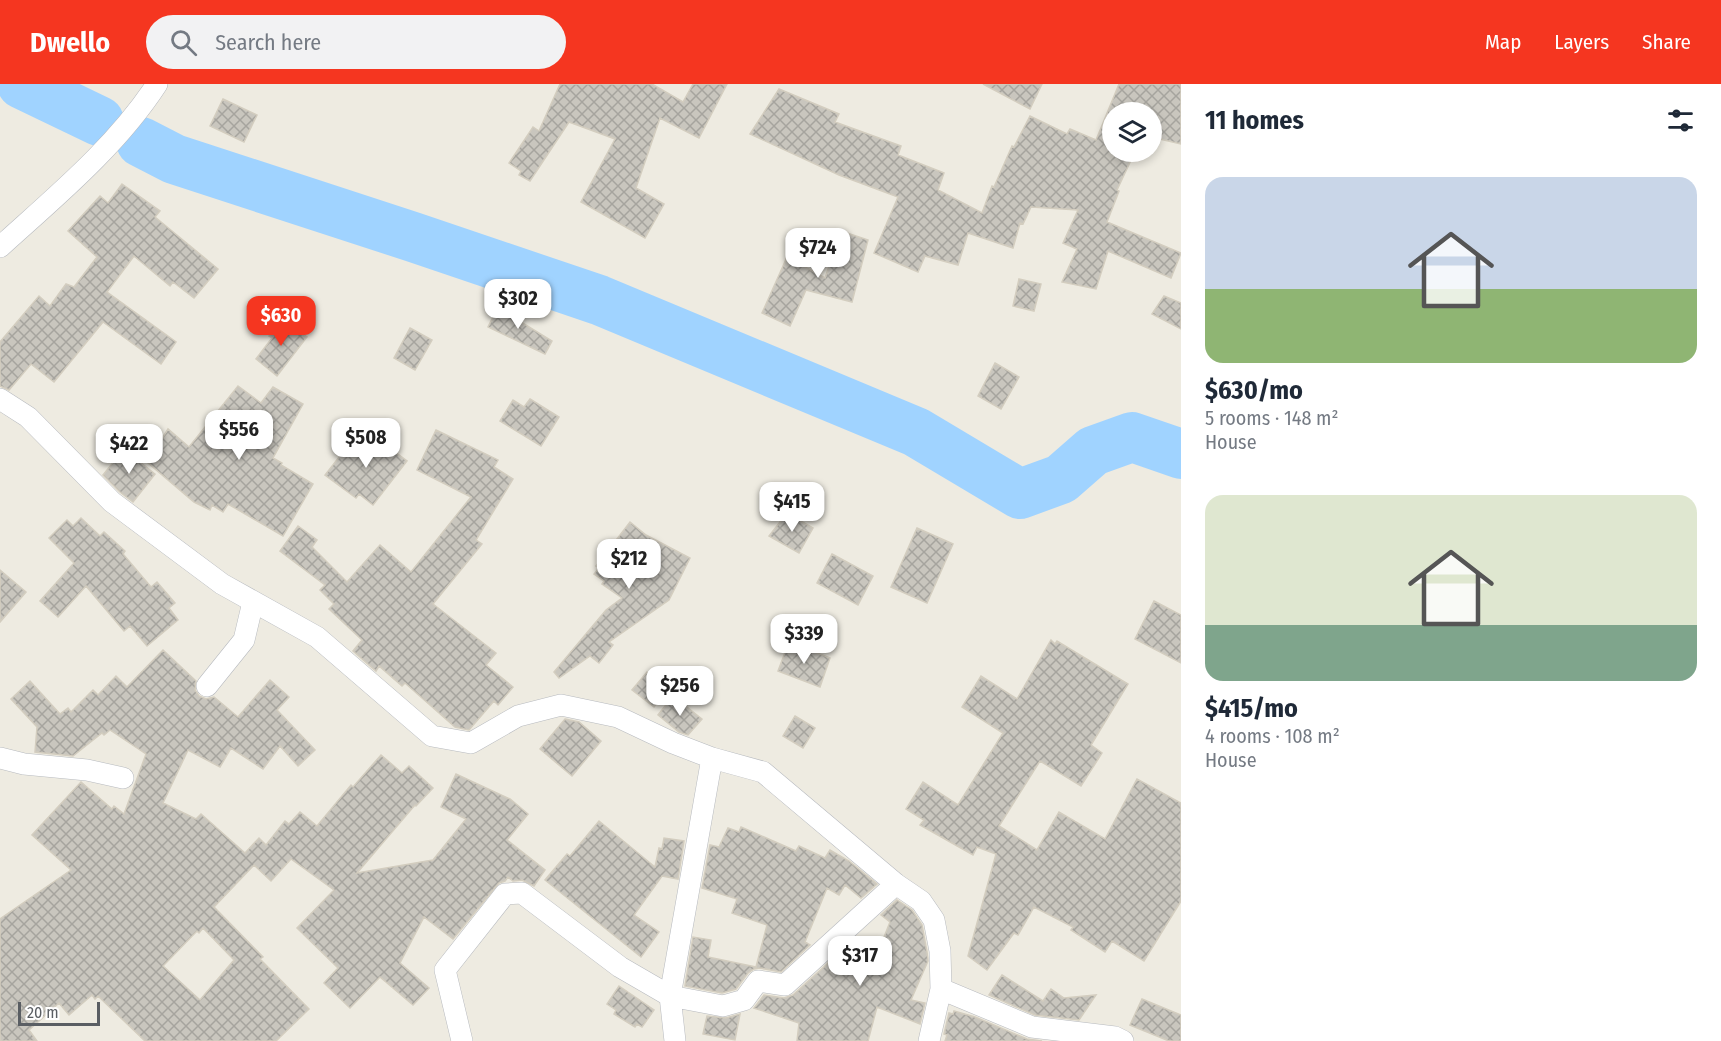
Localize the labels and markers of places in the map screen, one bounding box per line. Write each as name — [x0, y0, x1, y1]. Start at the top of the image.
pin: $724 — [782, 228, 854, 279]
pin: $302 — [482, 279, 554, 330]
pin: $630 — [245, 296, 317, 347]
pin: $556 — [203, 410, 275, 461]
pin: $508 — [330, 418, 402, 469]
pin: $422 — [93, 424, 165, 475]
pin: $415 — [756, 482, 828, 533]
pin: $212 — [593, 539, 665, 590]
pin: $339 — [768, 614, 840, 665]
pin: $256 — [644, 666, 716, 717]
pin: $317 — [824, 936, 896, 987]

